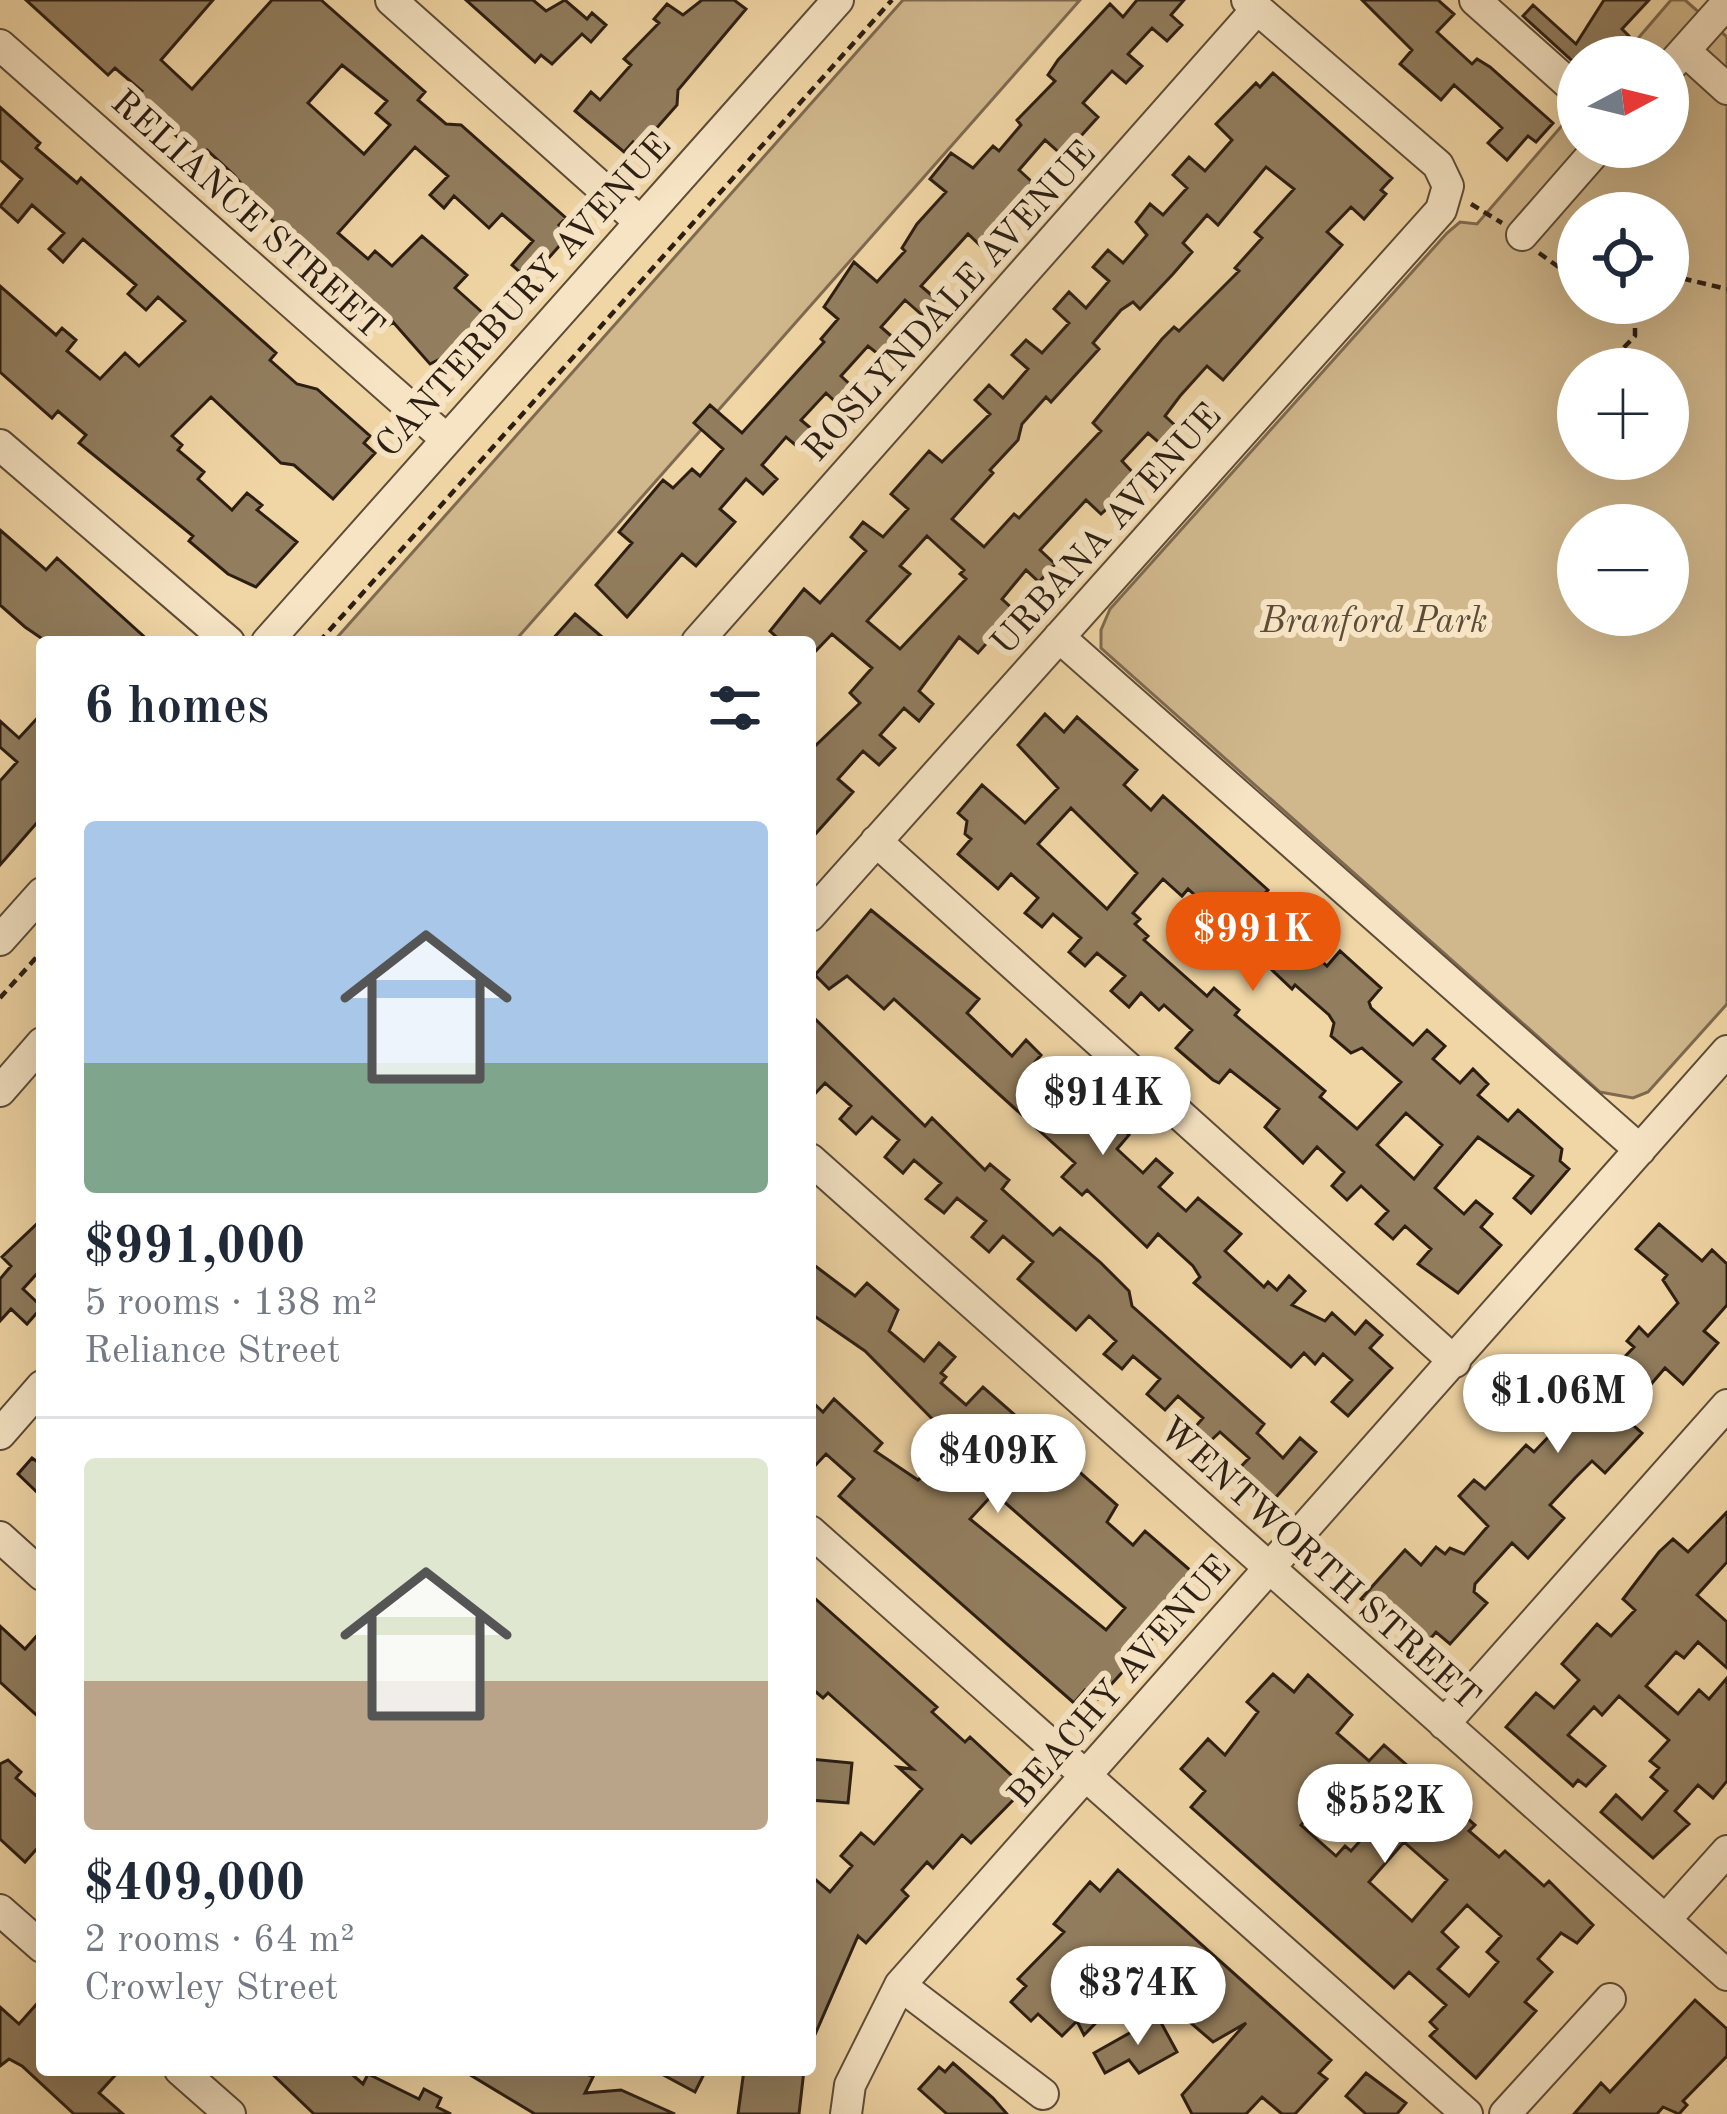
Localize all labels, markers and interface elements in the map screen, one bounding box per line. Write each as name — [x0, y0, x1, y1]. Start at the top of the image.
north arrow — [1557, 36, 1689, 168]
map controls — [1557, 36, 1689, 636]
street label: RELIANCE STREET — [103, 85, 389, 347]
street label: CANTERBURY AVENUE — [371, 128, 679, 465]
street label: ROSLYNDALE AVENUE — [798, 136, 1104, 469]
button: locate — [1557, 192, 1689, 324]
button: + — [1557, 348, 1689, 480]
street label: URBANA AVENUE — [986, 398, 1230, 663]
button: − — [1557, 504, 1689, 636]
park label: Branford Park — [1259, 605, 1488, 641]
icon: filters — [702, 675, 768, 741]
text: 6 homes — [84, 683, 269, 734]
pin: $991K — [1169, 892, 1337, 994]
icon: home — [318, 899, 534, 1115]
text: $991K — [1193, 911, 1313, 950]
pin: $914K — [1019, 1056, 1187, 1158]
text: $914K — [1043, 1075, 1163, 1114]
text: $991,000 — [84, 1223, 305, 1274]
text: 5 rooms · 138 m² — [84, 1284, 377, 1323]
text: Reliance Street — [84, 1332, 340, 1371]
pin: $1.06M — [1460, 1354, 1656, 1456]
text: $1.06M — [1490, 1373, 1626, 1412]
street label: WENTWORTH STREET — [1151, 1412, 1485, 1718]
pin: $409K — [914, 1414, 1082, 1516]
text: $409K — [938, 1433, 1058, 1472]
icon: home — [318, 1536, 534, 1752]
street label: BEACHY AVENUE — [1003, 1550, 1239, 1815]
pin: $552K — [1301, 1764, 1469, 1866]
text: $552K — [1325, 1783, 1445, 1822]
text: $409,000 — [84, 1860, 305, 1911]
text: 2 rooms · 64 m² — [84, 1921, 355, 1960]
pin: $374K — [1054, 1946, 1222, 2048]
text: $374K — [1078, 1965, 1198, 2004]
text: Crowley Street — [84, 1969, 339, 2008]

